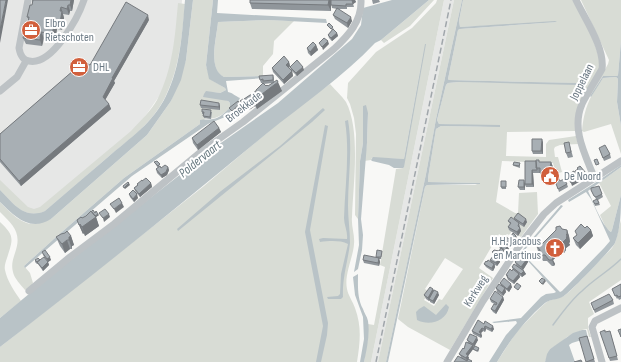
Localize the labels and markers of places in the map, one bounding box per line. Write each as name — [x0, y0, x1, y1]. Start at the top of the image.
place label: Elbro Rietschoten — [45, 16, 94, 45]
office icon: Elbro Rietschoten — [20, 19, 42, 41]
office icon: DHL — [68, 56, 90, 78]
place label: DHL — [93, 60, 110, 75]
public building icon: De Noord — [539, 165, 561, 187]
place label: De Noord — [564, 169, 601, 184]
place label: H.H. Jacobus en Martinus — [491, 234, 541, 263]
church icon: H.H. Jacobus en Martinus — [544, 237, 566, 259]

